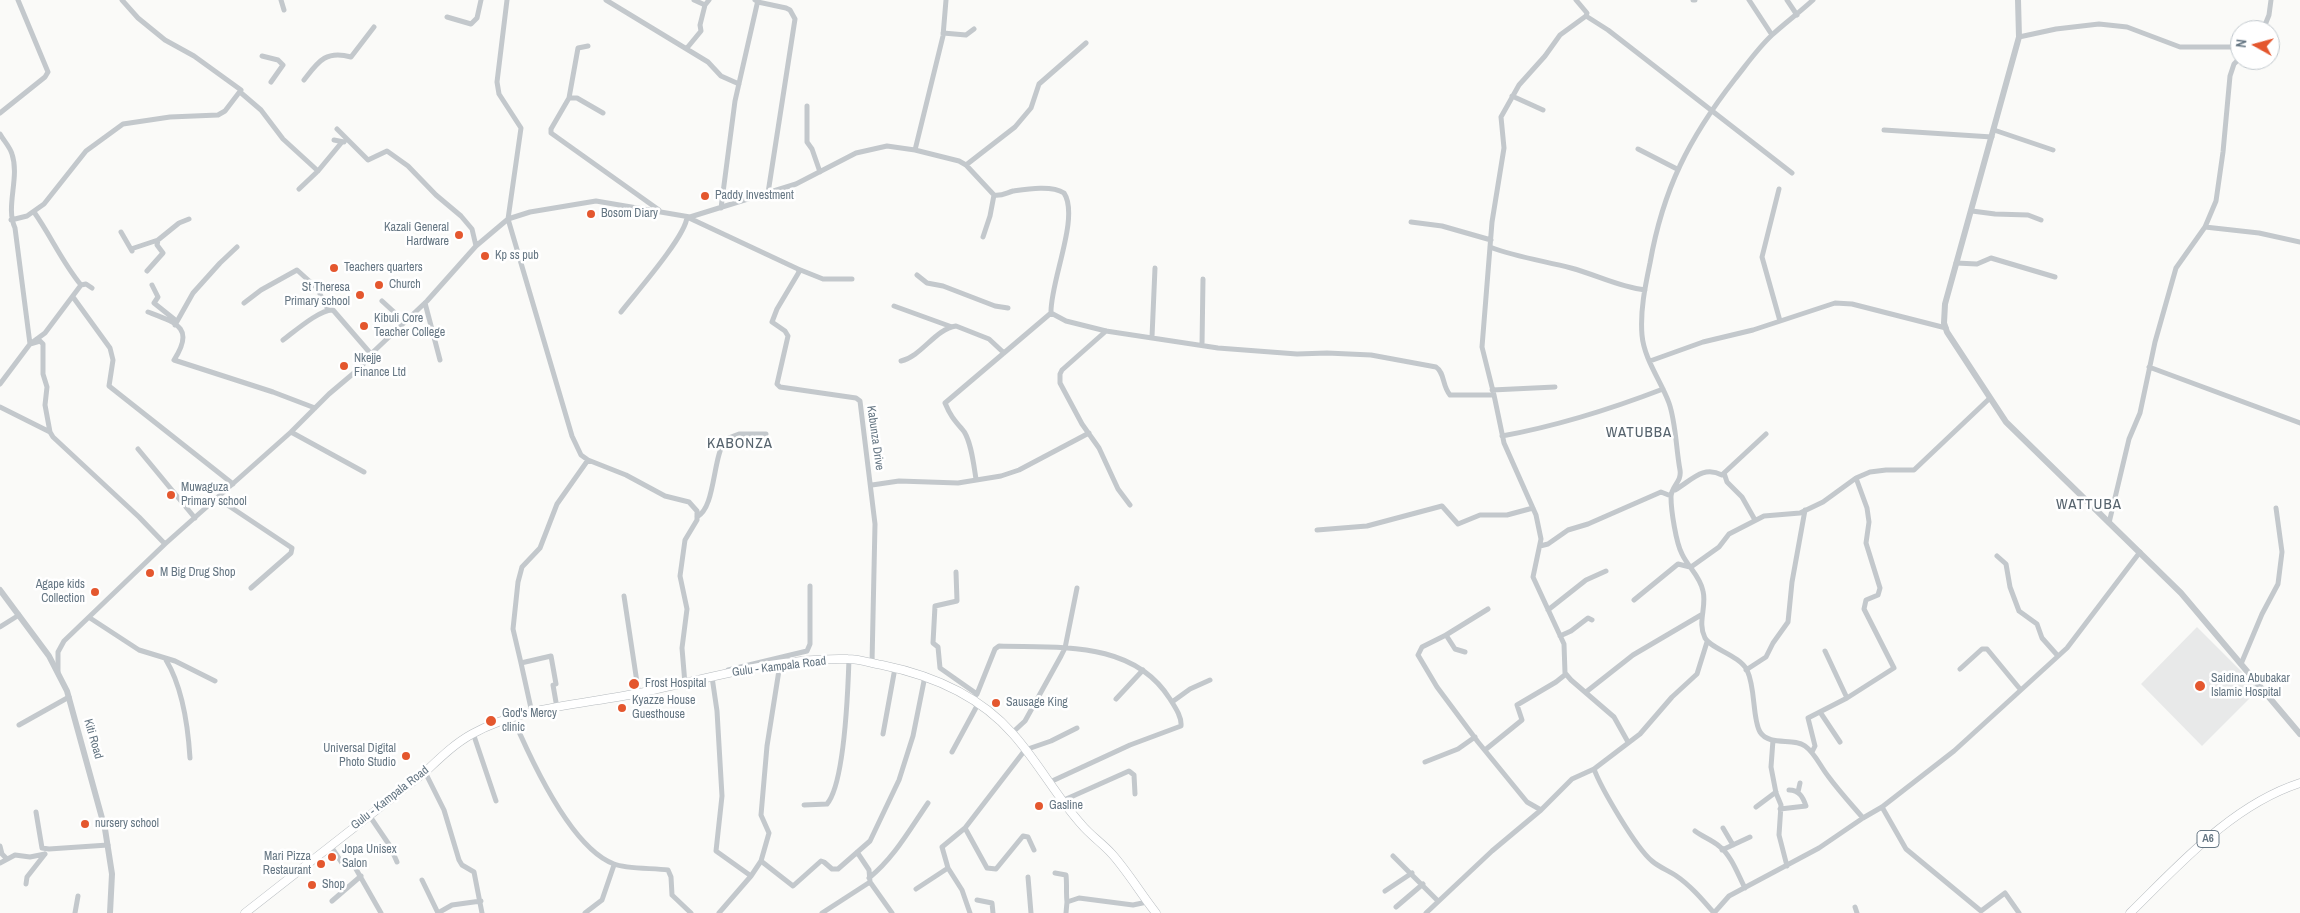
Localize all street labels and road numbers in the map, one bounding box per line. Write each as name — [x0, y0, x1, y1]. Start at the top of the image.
street label: Kabunza Drive — [863, 405, 887, 471]
street label: Gulu - Kampala Road — [731, 654, 827, 680]
street label: Kiti Road — [80, 717, 106, 761]
street label: Gulu - Kampala Road — [348, 763, 432, 833]
road number: A6 — [2197, 831, 2219, 848]

